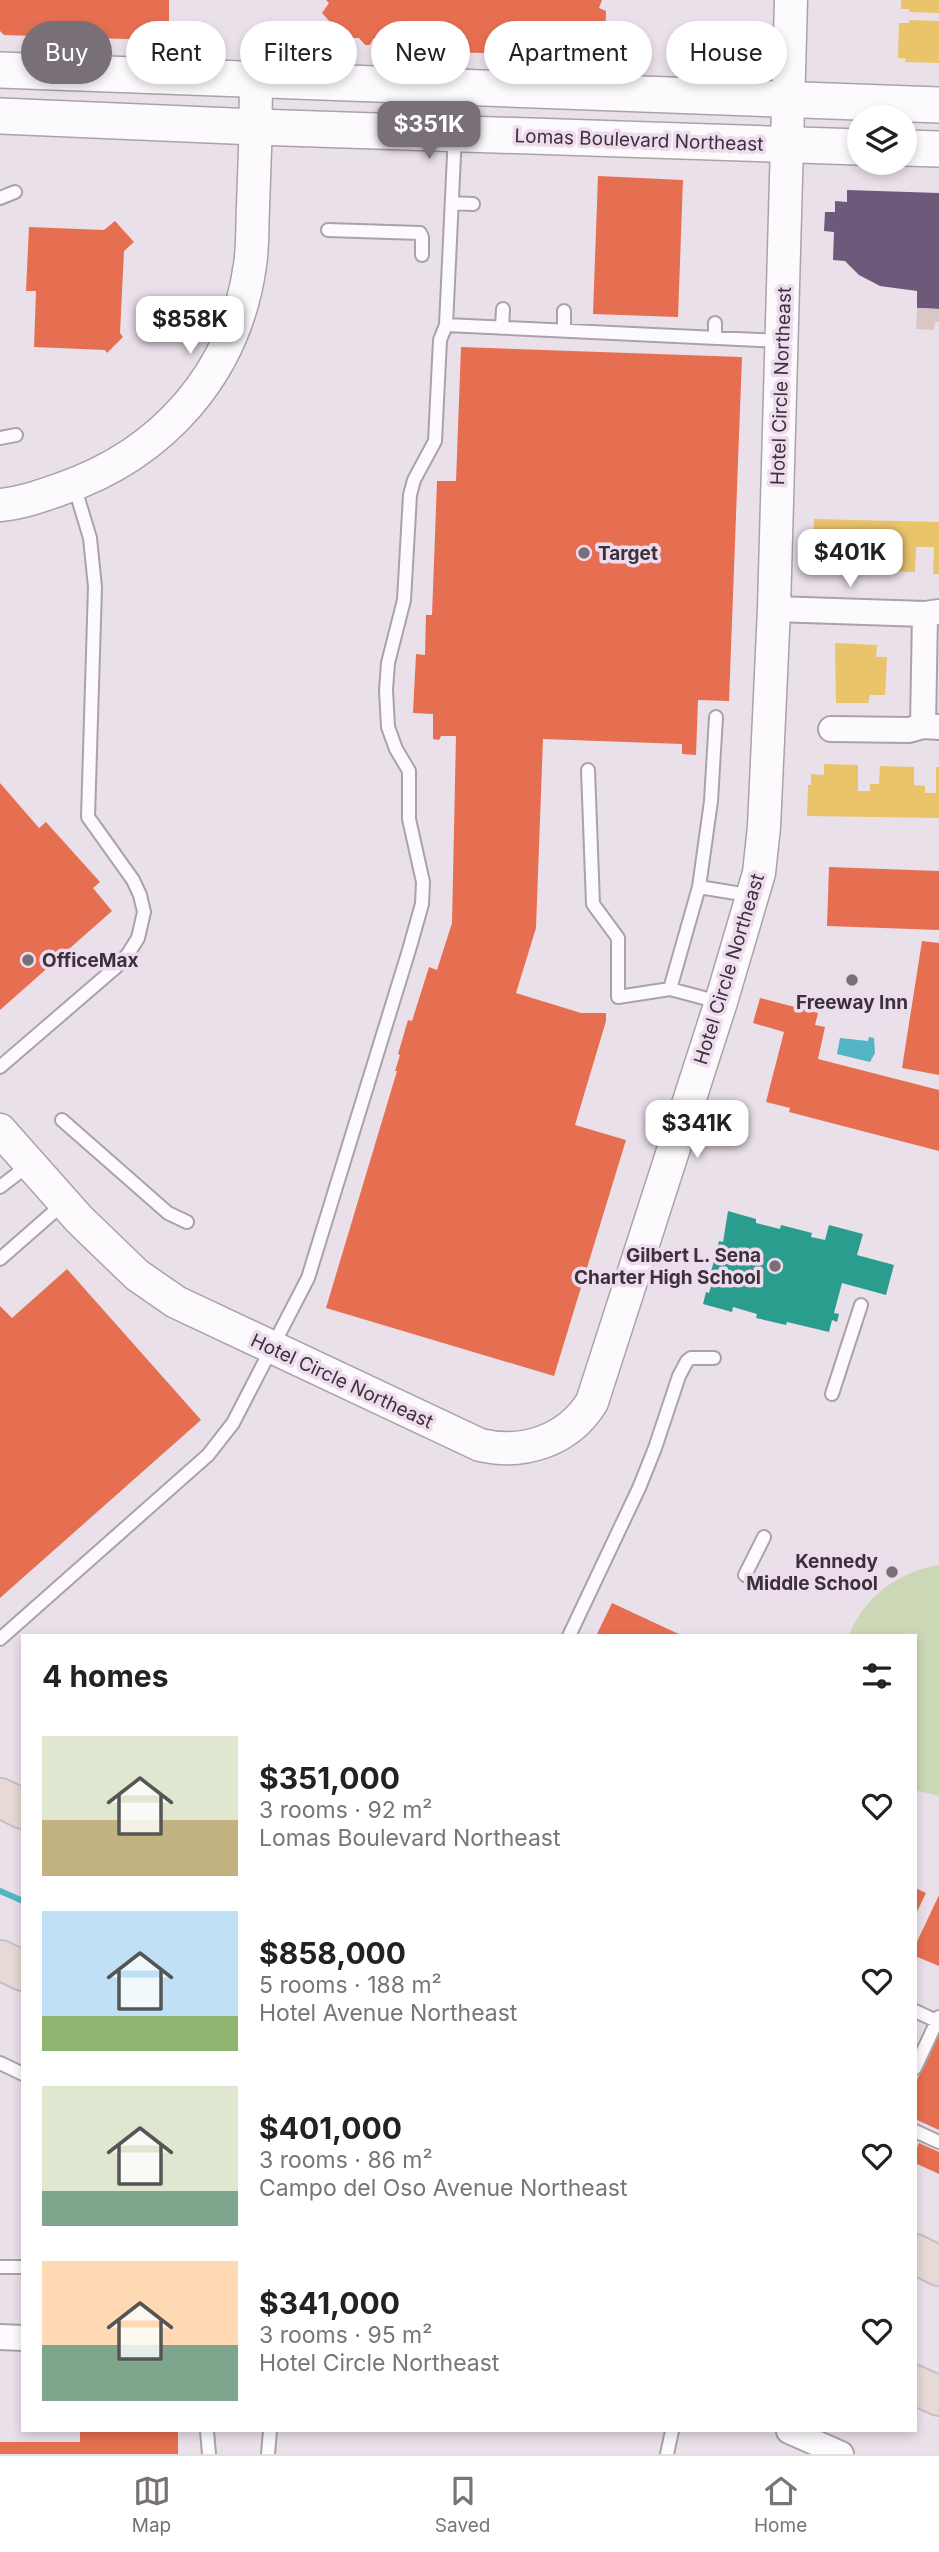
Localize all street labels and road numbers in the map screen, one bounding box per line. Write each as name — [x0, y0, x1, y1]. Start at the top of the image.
street label: Lomas Boulevard Northeast — [514, 124, 764, 156]
street label: Hotel Circle Northeast — [766, 286, 796, 486]
street label: Hotel Circle Northeast — [689, 871, 769, 1067]
street label: Hotel Circle Northeast — [247, 1329, 437, 1433]

